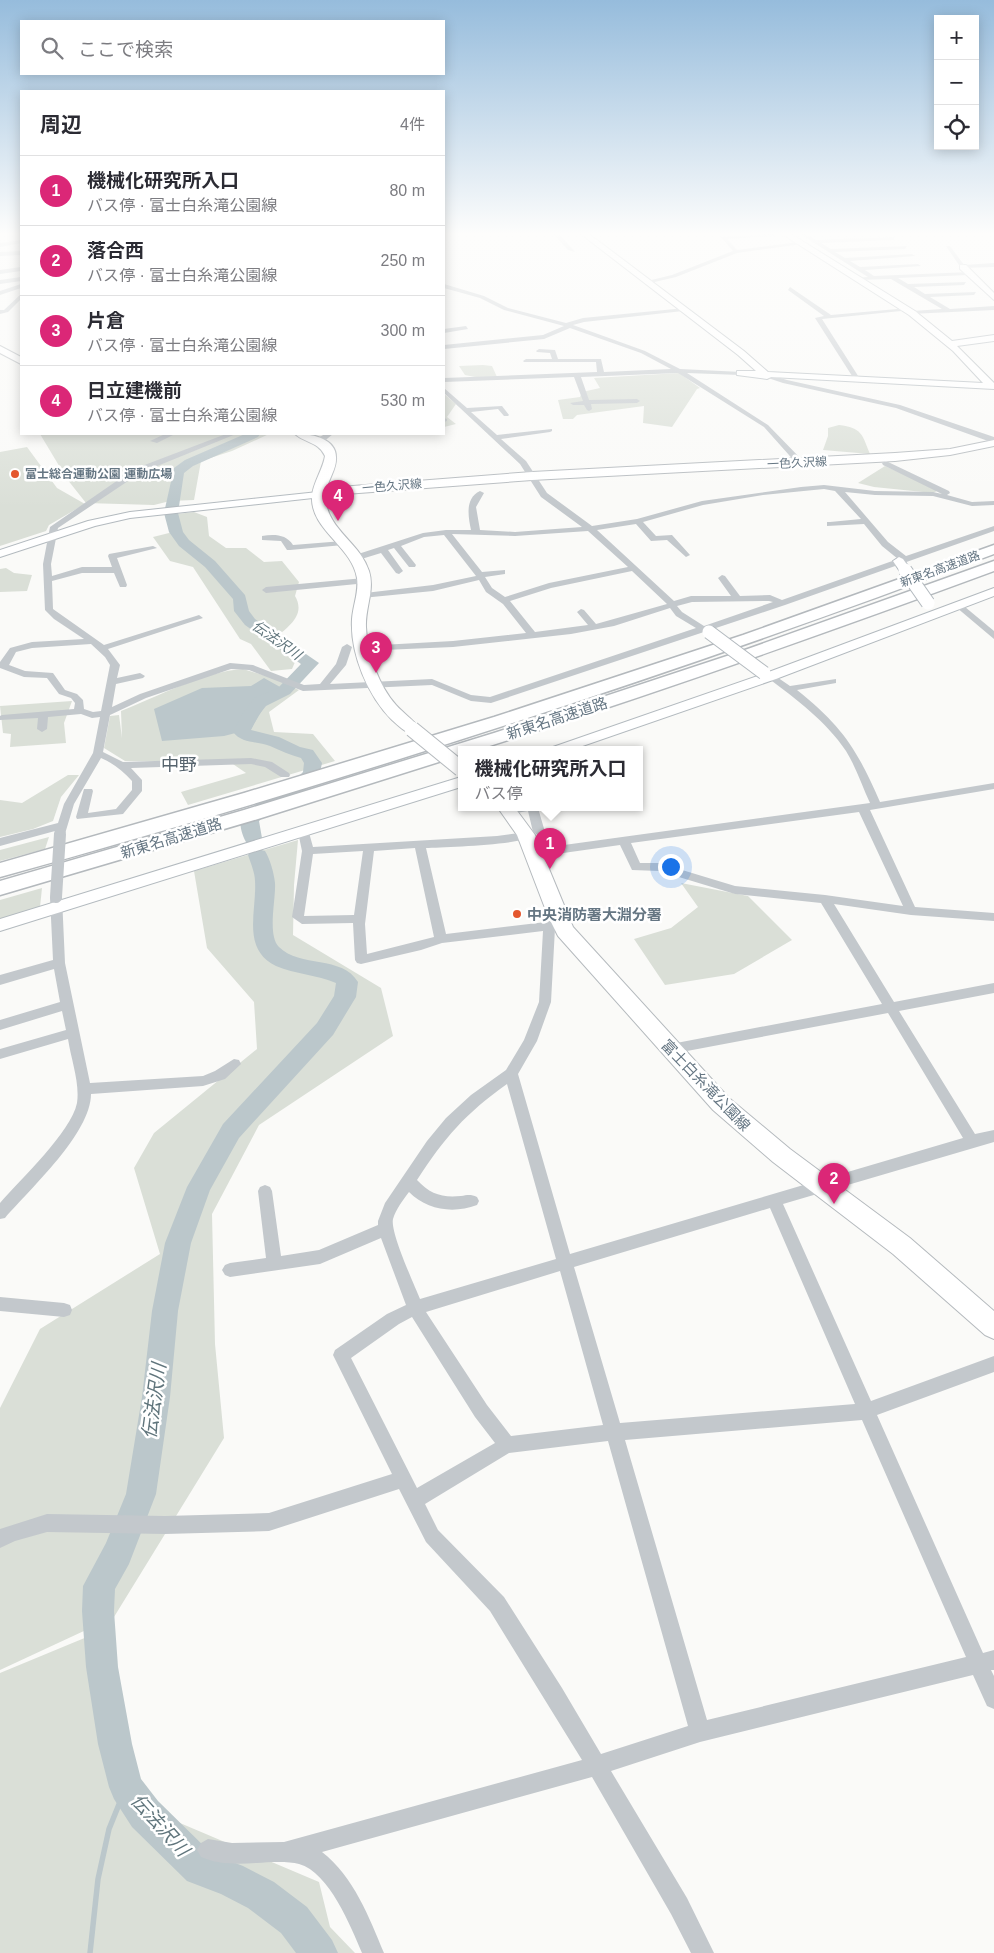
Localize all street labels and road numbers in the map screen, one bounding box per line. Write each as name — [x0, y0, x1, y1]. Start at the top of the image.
street label: 一色久沢線 — [767, 454, 827, 472]
street label: 一色久沢線 — [361, 476, 423, 496]
street label: 新東名高速道路 — [898, 548, 982, 590]
street label: 新東名高速道路 — [504, 694, 610, 742]
street label: 新東名高速道路 — [118, 815, 224, 861]
street label: 富士白糸滝公園線 — [658, 1036, 754, 1134]

